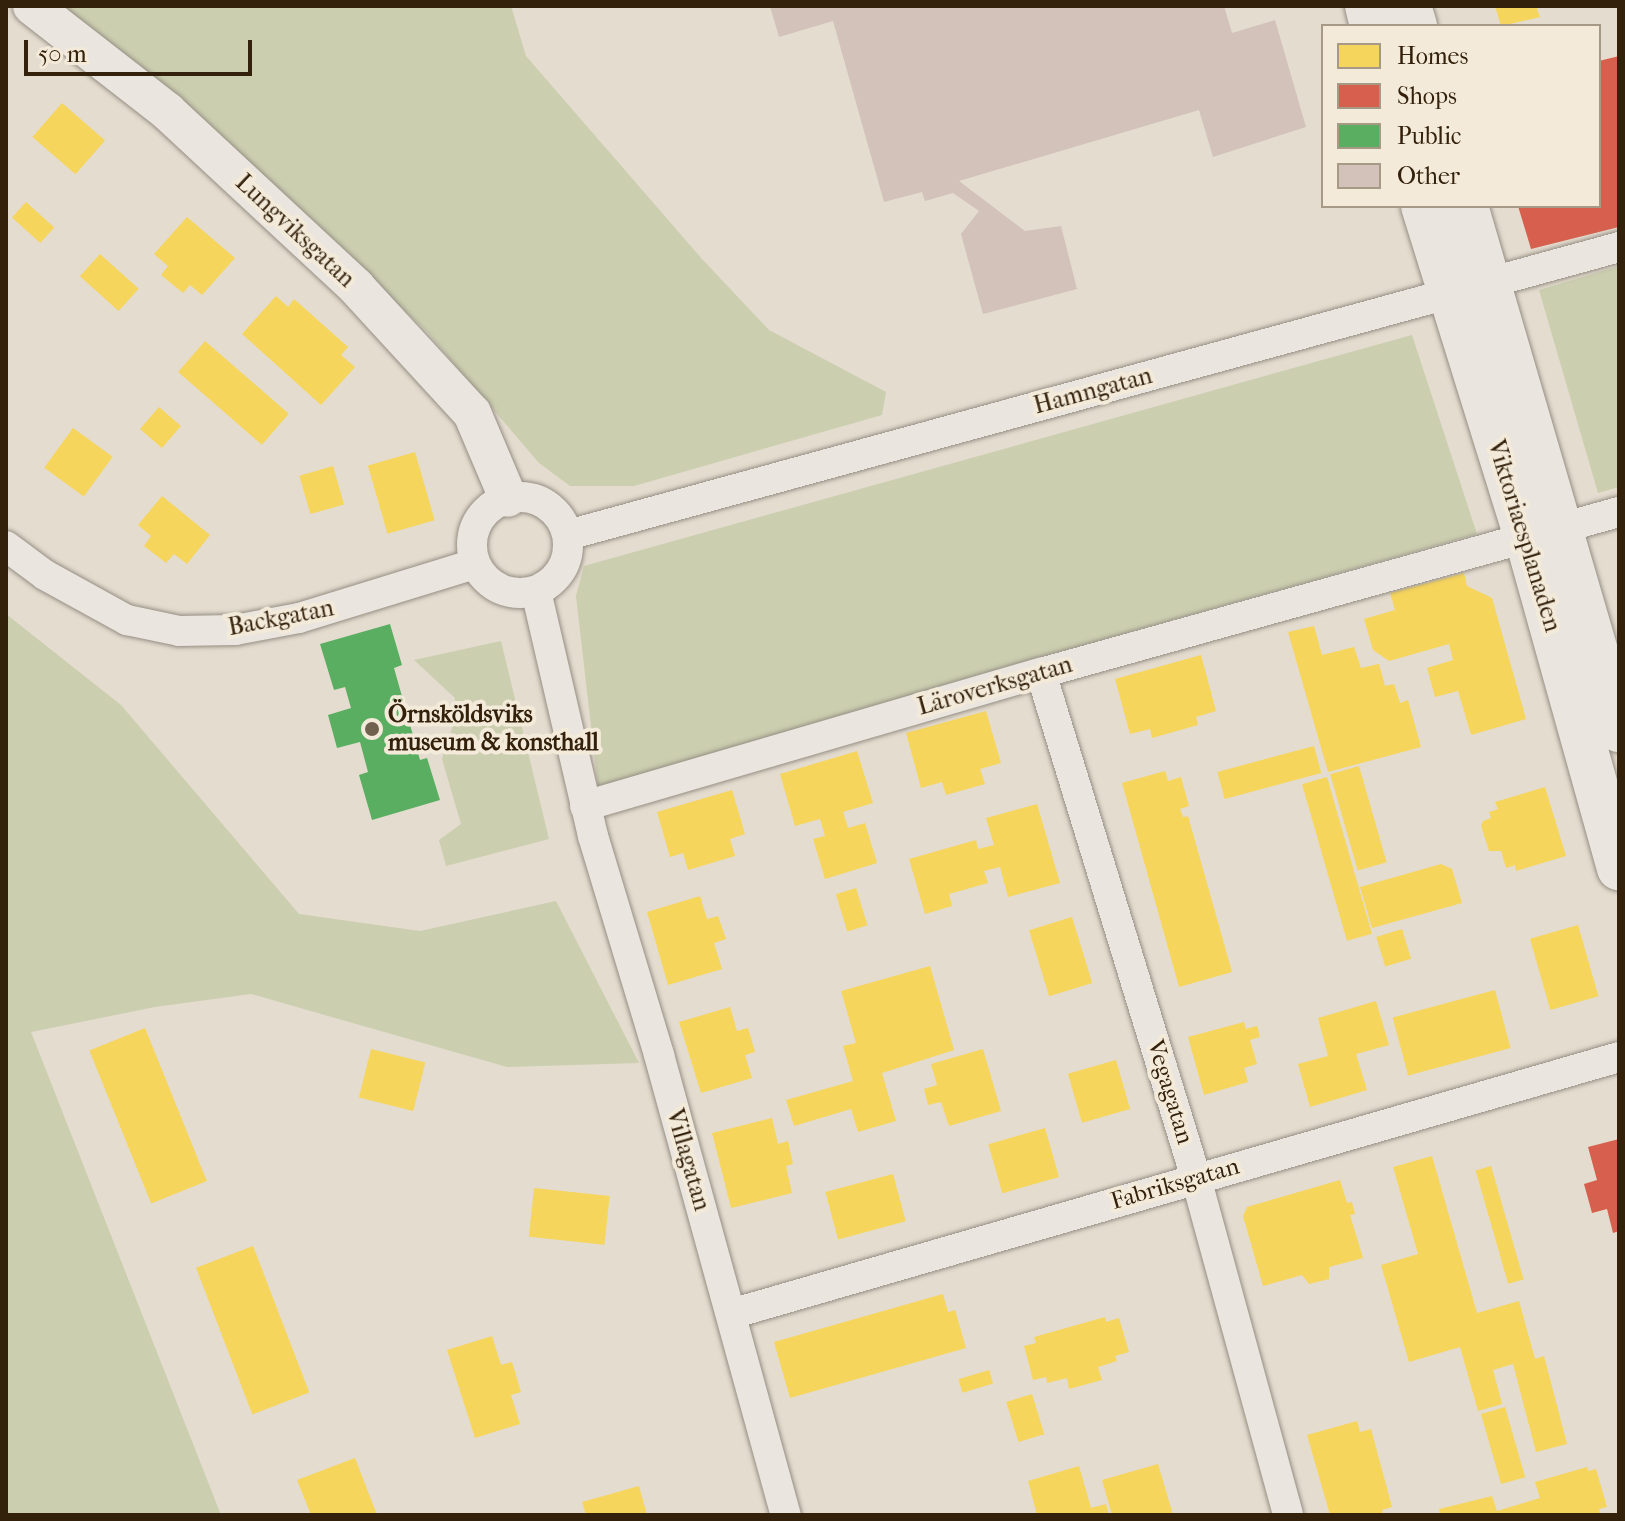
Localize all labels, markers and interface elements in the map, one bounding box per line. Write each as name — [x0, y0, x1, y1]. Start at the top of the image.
scale bar — [28, 24, 256, 74]
legend — [1321, 24, 1601, 208]
text: 50 m — [38, 40, 87, 68]
text: Homes — [1397, 42, 1468, 70]
text: Shops — [1397, 82, 1457, 110]
text: Public — [1397, 122, 1461, 150]
text: Other — [1397, 162, 1460, 190]
street label: Lungviksgatan — [229, 168, 361, 294]
street label: Hamngatan — [1031, 361, 1155, 421]
street label: Viktoriaesplanaden — [1481, 437, 1567, 635]
street label: Backgatan — [226, 594, 336, 642]
street label: Läroverksgatan — [914, 650, 1076, 722]
place label: Örnsköldsviks museum & konsthall — [388, 701, 599, 757]
marker: Örnsköldsviks museum & konsthall — [363, 720, 381, 738]
street label: Vegagatan — [1141, 1036, 1199, 1148]
street label: Villagatan — [660, 1106, 716, 1214]
street label: Fabriksgatan — [1107, 1152, 1243, 1216]

